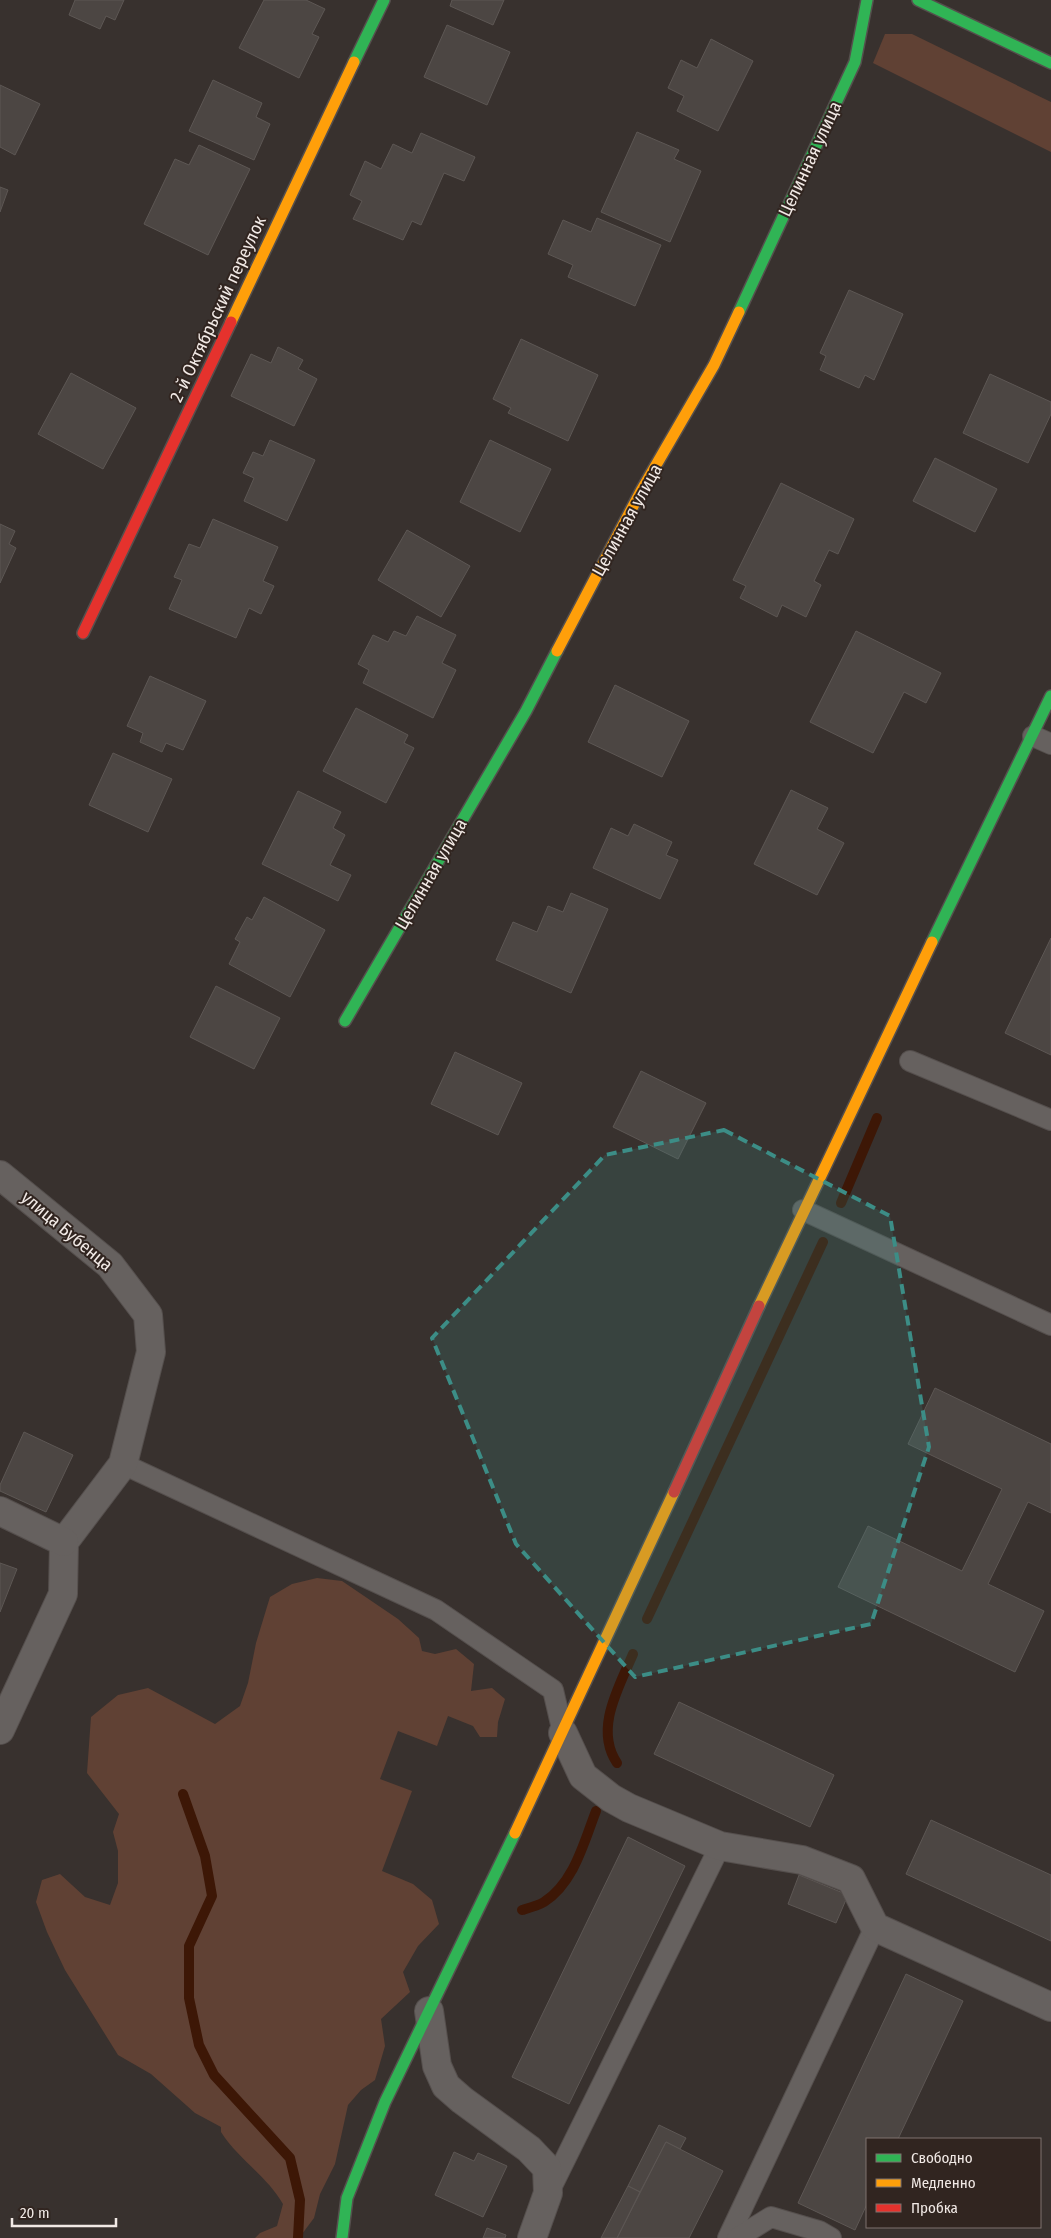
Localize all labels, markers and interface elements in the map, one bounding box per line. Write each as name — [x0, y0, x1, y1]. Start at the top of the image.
street label: Целинная улица — [774, 98, 846, 220]
street label: 2-й Октябрьский переулок — [165, 212, 271, 406]
street label: Целинная улица — [587, 460, 667, 580]
street label: Целинная улица — [390, 814, 472, 934]
street label: улица Бубенца — [17, 1186, 117, 1276]
legend — [866, 2138, 1041, 2228]
text: Свободно — [911, 2149, 973, 2167]
text: Медленно — [911, 2174, 976, 2192]
scale bar — [12, 2196, 116, 2228]
text: Пробка — [911, 2199, 958, 2217]
text: 20 m — [20, 2204, 50, 2222]

